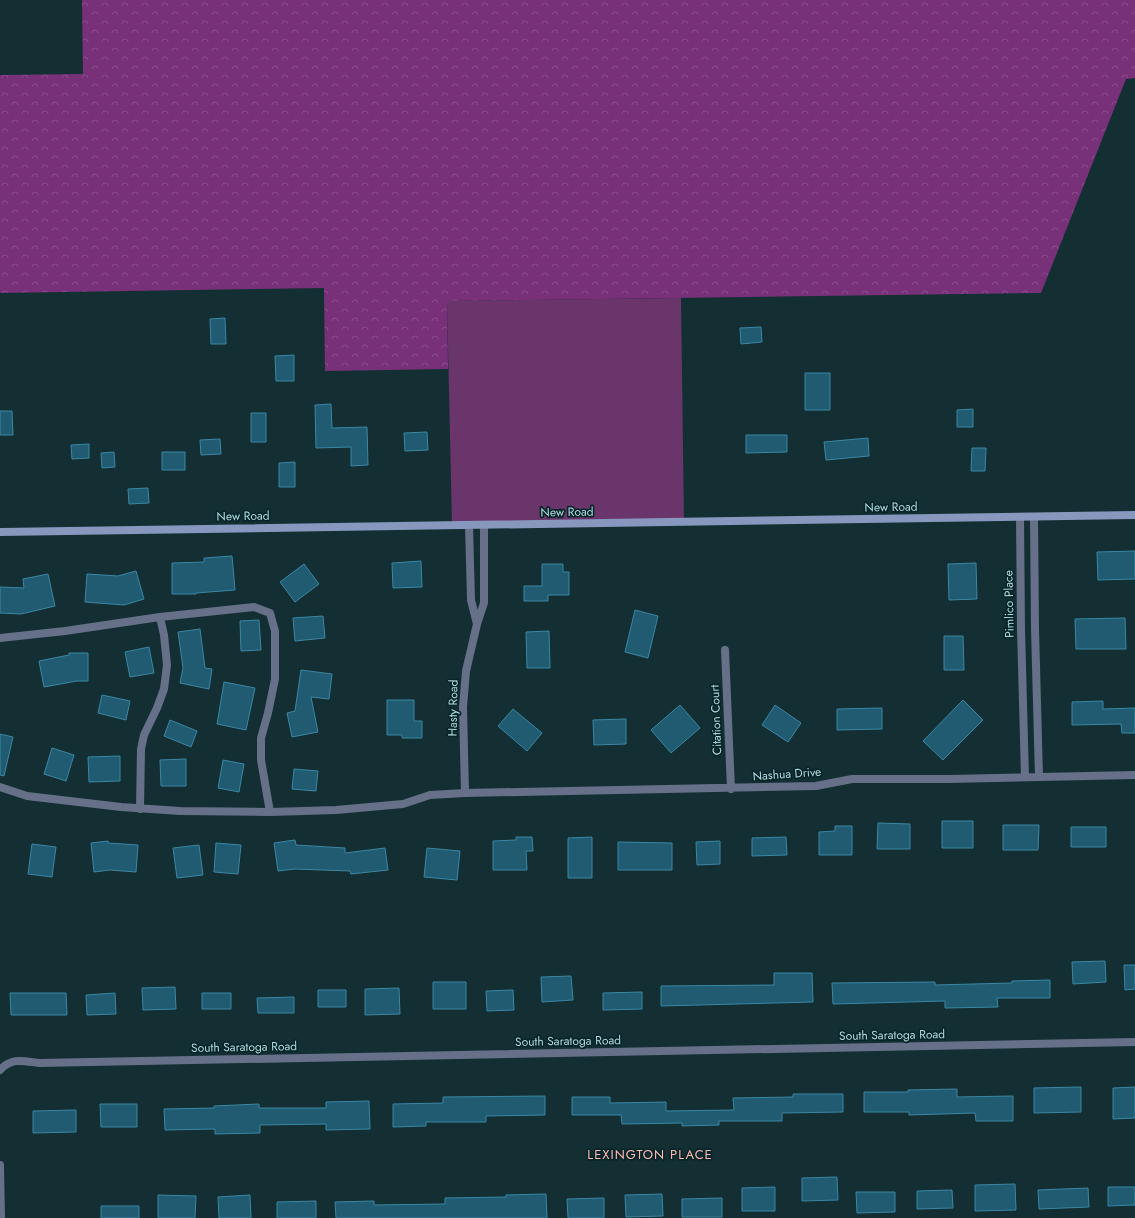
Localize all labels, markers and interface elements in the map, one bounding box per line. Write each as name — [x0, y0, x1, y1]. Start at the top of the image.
street label: New Road — [864, 498, 918, 516]
street label: New Road — [540, 503, 594, 521]
street label: New Road — [216, 507, 270, 525]
street label: Pimlico Place — [999, 570, 1019, 638]
street label: Hasty Road — [444, 679, 462, 737]
street label: Citation Court — [706, 684, 726, 756]
street label: Nashua Drive — [752, 763, 822, 785]
street label: South Saratoga Road — [839, 1025, 945, 1045]
street label: South Saratoga Road — [515, 1031, 621, 1051]
street label: South Saratoga Road — [191, 1037, 297, 1057]
district label: LEXINGTON PLACE — [587, 1145, 713, 1164]

